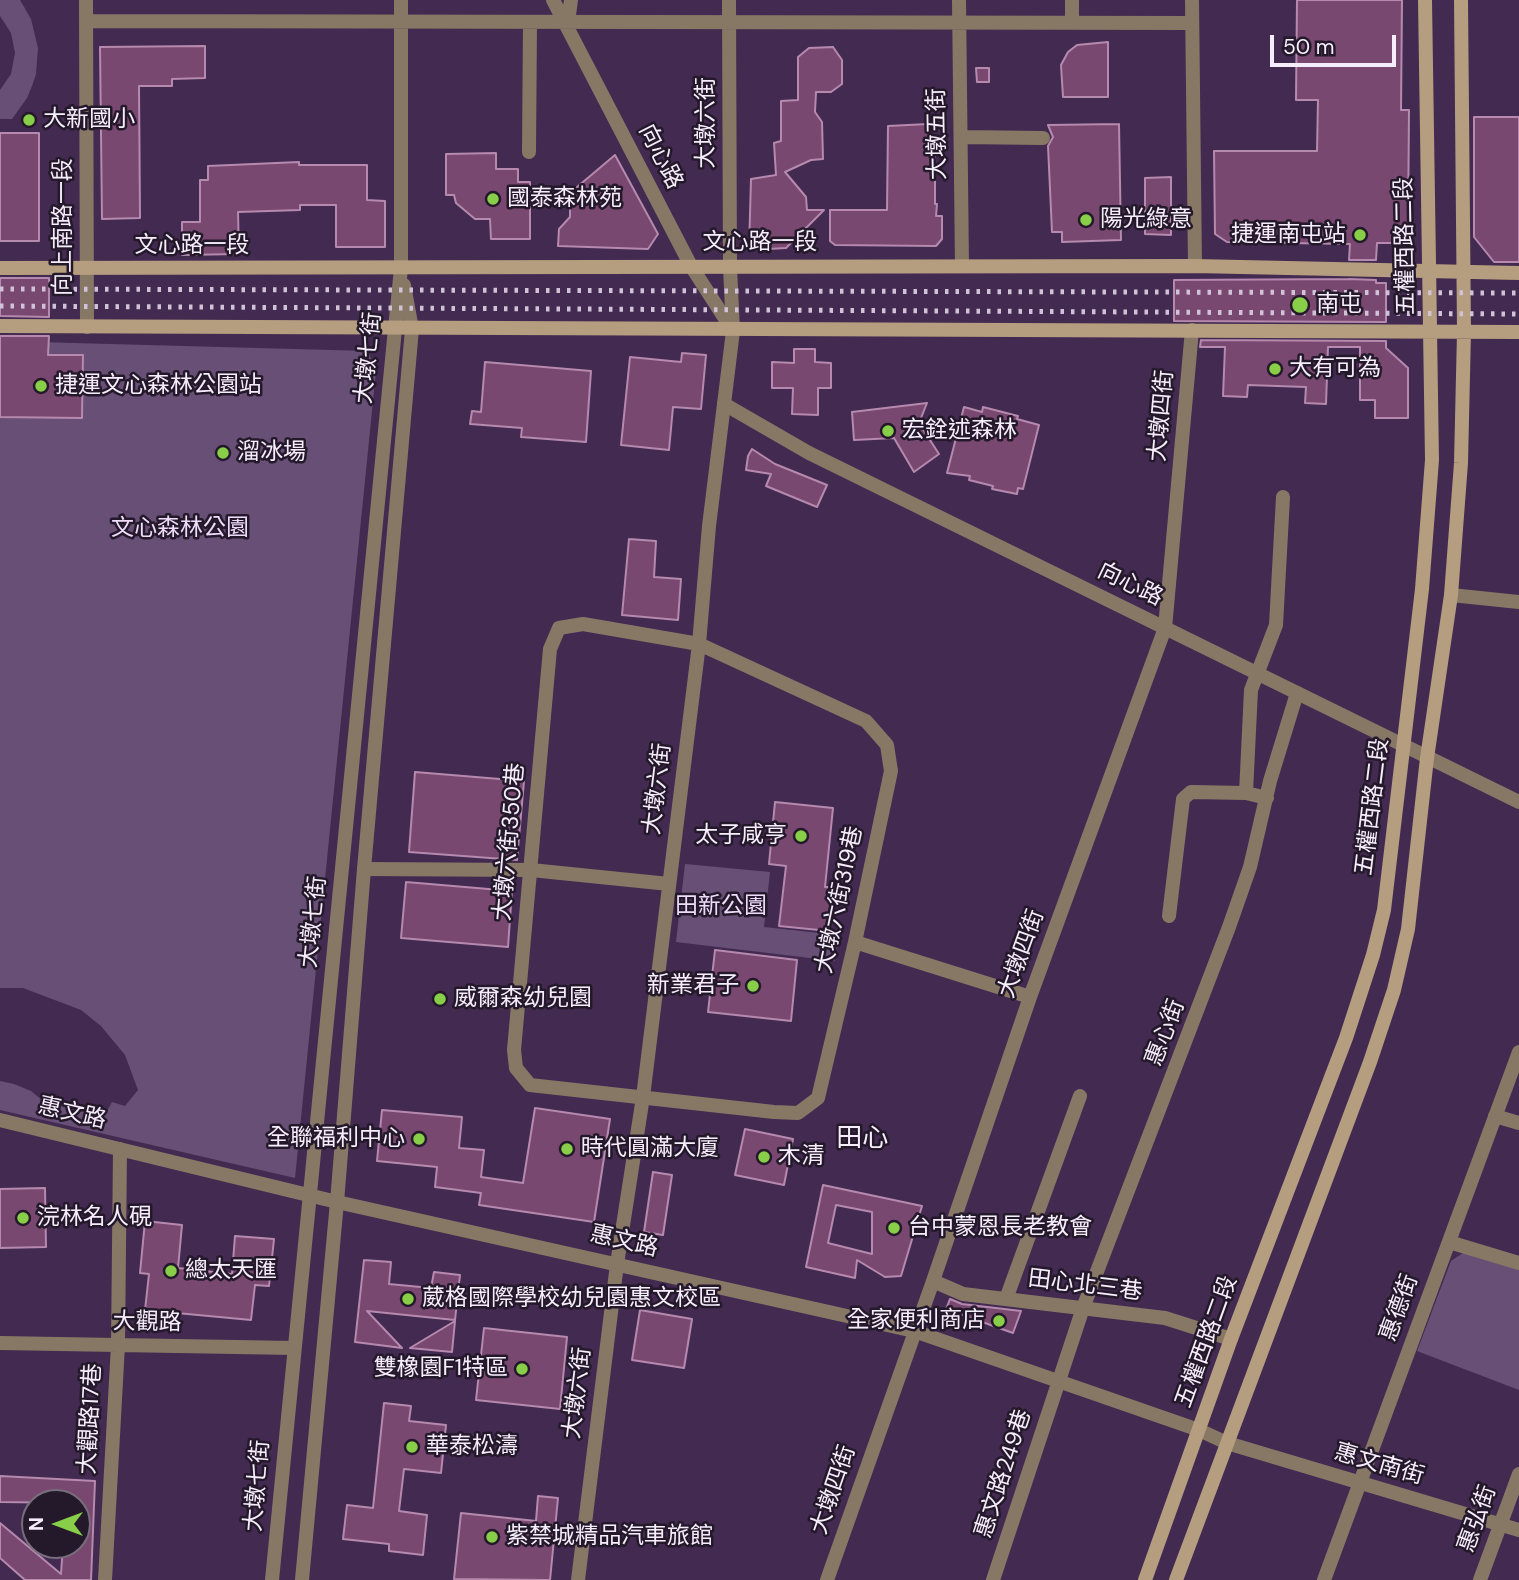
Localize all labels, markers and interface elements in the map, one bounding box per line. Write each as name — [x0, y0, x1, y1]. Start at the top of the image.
scale bar — [1274, 21, 1400, 65]
text: 50 m — [1283, 33, 1334, 61]
street label: 大墩六街 — [693, 77, 721, 169]
street label: 大墩五街 — [923, 88, 953, 180]
place label: 大新國小 — [43, 106, 135, 134]
marker: 大新國小 — [21, 112, 37, 128]
street label: 向心路 — [632, 120, 688, 194]
street label: 向上南路一段 — [50, 158, 78, 296]
street label: 五權西路二段 — [1391, 177, 1421, 315]
place label: 國泰森林苑 — [507, 185, 622, 213]
marker: 國泰森林苑 — [485, 191, 501, 207]
place label: 陽光綠意 — [1100, 206, 1192, 234]
marker: 陽光綠意 — [1078, 212, 1094, 228]
place label: 捷運南屯站 — [1231, 221, 1346, 249]
marker: 捷運南屯站 — [1352, 227, 1368, 243]
street label: 文心路一段 — [703, 229, 817, 257]
street label: 文心路一段 — [135, 232, 249, 260]
place label: 南屯 — [1316, 291, 1362, 319]
marker: 南屯 — [1290, 295, 1310, 315]
street label: 大墩七街 — [350, 311, 388, 405]
place label: 大有可為 — [1289, 355, 1381, 383]
marker: 大有可為 — [1267, 361, 1283, 377]
street label: 大墩四街 — [1144, 369, 1180, 463]
place label: 捷運文心森林公園站 — [55, 372, 262, 400]
marker: 捷運文心森林公園站 — [33, 378, 49, 394]
place label: 宏銓述森林 — [902, 417, 1017, 445]
marker: 宏銓述森林 — [880, 423, 896, 439]
place label: 溜冰場 — [237, 439, 306, 467]
marker: 溜冰場 — [215, 445, 231, 461]
park label: 文心森林公園 — [111, 515, 249, 543]
street label: 向心路 — [1093, 557, 1167, 613]
street label: 五權西路二段 — [1351, 737, 1395, 877]
street label: 大墩六街 — [639, 742, 677, 836]
street label: 大墩六街350巷 — [489, 762, 531, 922]
place label: 太子咸亨 — [695, 822, 787, 850]
street label: 大墩六街319巷 — [811, 824, 869, 976]
marker: 太子咸亨 — [793, 828, 809, 844]
street label: 大墩七街 — [295, 875, 333, 969]
park label: 田新公園 — [675, 893, 767, 921]
street label: 大墩四街 — [993, 906, 1051, 1002]
place label: 新業君子 — [647, 972, 739, 1000]
marker: 新業君子 — [745, 978, 761, 994]
place label: 威爾森幼兒園 — [454, 985, 592, 1013]
marker: 威爾森幼兒園 — [432, 991, 448, 1007]
street label: 惠心街 — [1141, 996, 1191, 1070]
street label: 惠文路 — [35, 1093, 109, 1135]
district label: 田心 — [836, 1123, 888, 1155]
place label: 全聯福利中心 — [267, 1125, 405, 1153]
marker: 全聯福利中心 — [411, 1131, 427, 1147]
place label: 時代圓滿大廈 — [581, 1135, 719, 1163]
marker: 時代圓滿大廈 — [559, 1141, 575, 1157]
place label: 木清 — [778, 1143, 824, 1171]
marker: 木清 — [756, 1149, 772, 1165]
place label: 浣林名人硯 — [37, 1204, 152, 1232]
marker: 浣林名人硯 — [15, 1210, 31, 1226]
place label: 台中蒙恩長老教會 — [908, 1214, 1092, 1242]
marker: 台中蒙恩長老教會 — [886, 1220, 902, 1236]
street label: 惠文路 — [587, 1221, 661, 1263]
place label: 總太天匯 — [185, 1257, 277, 1285]
marker: 總太天匯 — [163, 1263, 179, 1279]
street label: 田心北三巷 — [1026, 1265, 1144, 1307]
street label: 惠德街 — [1375, 1271, 1425, 1345]
street label: 五權西路二段 — [1170, 1272, 1244, 1412]
place label: 葳格國際學校幼兒園惠文校區 — [422, 1285, 721, 1313]
marker: 葳格國際學校幼兒園惠文校區 — [400, 1291, 416, 1307]
place label: 全家便利商店 — [847, 1307, 985, 1335]
street label: 大觀路 — [112, 1309, 182, 1337]
marker: 全家便利商店 — [991, 1313, 1007, 1329]
street label: 大墩六街 — [559, 1346, 597, 1440]
place label: 雙橡園F1特區 — [374, 1355, 508, 1383]
marker: 雙橡園F1特區 — [514, 1361, 530, 1377]
street label: 大觀路17巷 — [74, 1363, 108, 1475]
street label: 惠文路249巷 — [970, 1406, 1038, 1542]
place label: 華泰松濤 — [426, 1433, 518, 1461]
street label: 大墩七街 — [240, 1439, 276, 1533]
marker: 華泰松濤 — [404, 1439, 420, 1455]
street label: 惠文南街 — [1331, 1439, 1427, 1491]
street label: 大墩四街 — [806, 1442, 862, 1538]
street label: 惠弘街 — [1453, 1482, 1503, 1556]
north arrow — [21, 1489, 91, 1559]
text: N — [24, 1517, 49, 1531]
place label: 紫禁城精品汽車旅館 — [506, 1523, 713, 1551]
marker: 紫禁城精品汽車旅館 — [484, 1529, 500, 1545]

